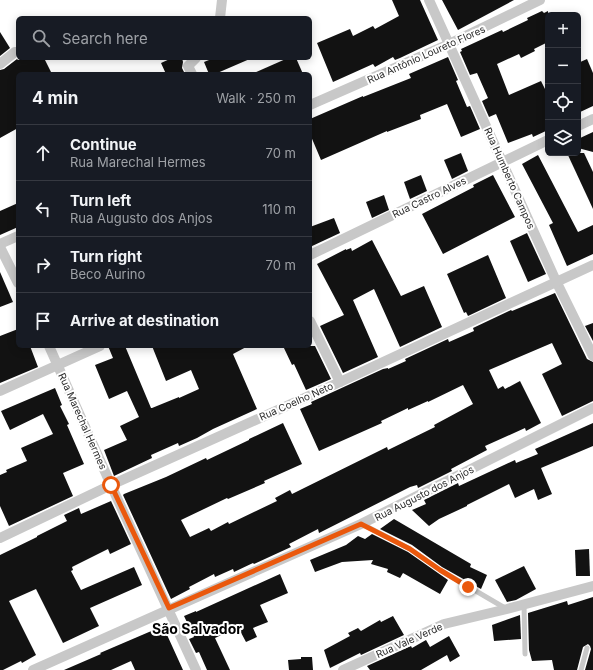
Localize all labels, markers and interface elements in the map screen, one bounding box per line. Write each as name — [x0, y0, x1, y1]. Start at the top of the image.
map controls — [545, 12, 581, 156]
button: + — [545, 12, 581, 48]
search box — [16, 16, 312, 60]
street label: Rua Antônio Loureto Flores — [365, 23, 487, 85]
icon: search — [30, 27, 52, 49]
text: Search here — [62, 29, 148, 48]
button: − — [545, 48, 581, 84]
button: locate — [545, 84, 581, 120]
text: 4 min — [32, 88, 78, 108]
text: Walk · 250 m — [216, 90, 296, 106]
button: layers — [545, 120, 581, 156]
street label: Rua Humberto Campos — [482, 125, 538, 231]
text: Continue — [70, 135, 137, 154]
icon: ahead — [32, 142, 54, 164]
text: 70 m — [266, 145, 296, 161]
text: Rua Marechal Hermes — [70, 154, 206, 170]
street label: Rua Castro Alves — [390, 174, 468, 220]
text: Turn left — [70, 191, 131, 210]
icon: left — [32, 198, 54, 220]
text: 110 m — [262, 201, 296, 217]
text: Rua Augusto dos Anjos — [70, 210, 213, 226]
text: Turn right — [70, 247, 142, 266]
icon: right — [32, 254, 54, 276]
text: 70 m — [266, 257, 296, 273]
text: Beco Aurino — [70, 266, 145, 282]
icon: arrive — [32, 310, 54, 332]
text: Arrive at destination — [70, 311, 219, 330]
street label: Rua Marechal Hermes — [56, 371, 110, 471]
street label: Rua Coelho Neto — [257, 379, 335, 423]
street label: Rua Augusto dos Anjos — [372, 463, 476, 523]
route start — [102, 476, 120, 494]
route end — [459, 578, 477, 596]
district label: São Salvador — [152, 620, 242, 637]
street label: Rua Vale Verde — [374, 620, 444, 660]

